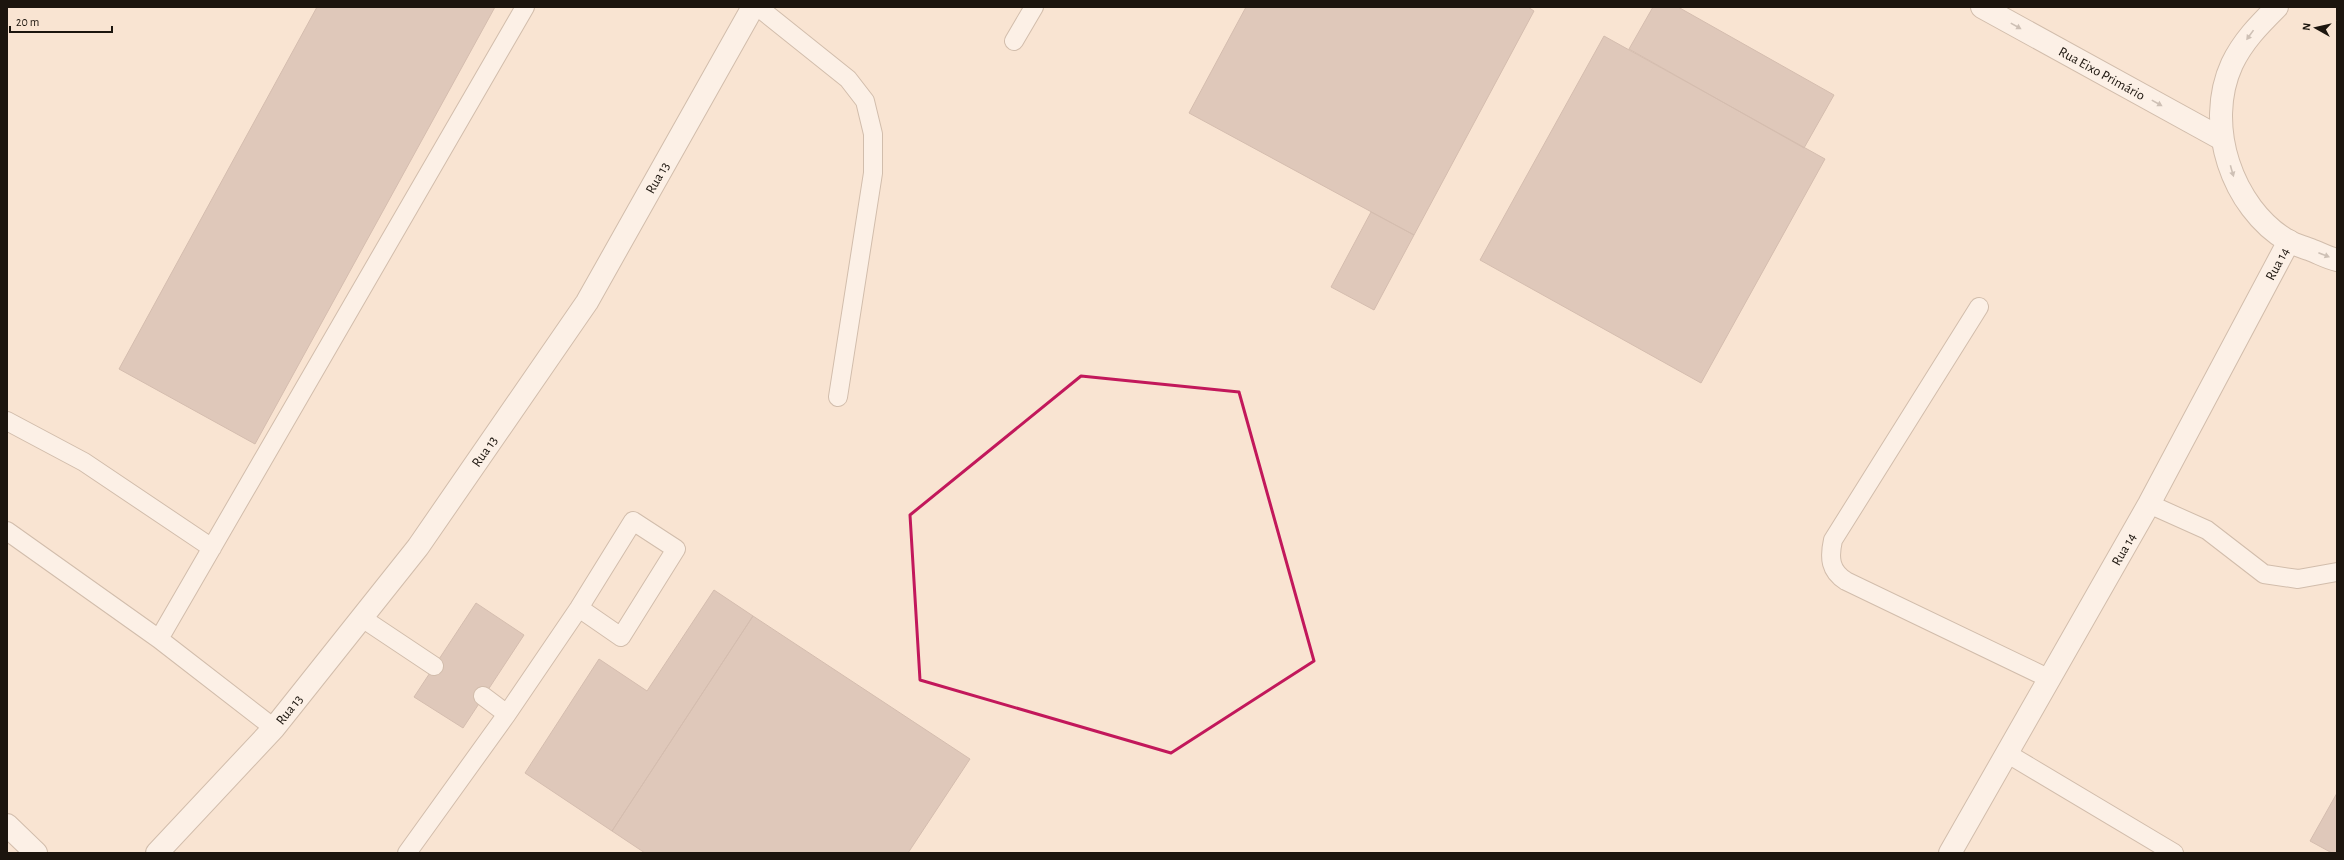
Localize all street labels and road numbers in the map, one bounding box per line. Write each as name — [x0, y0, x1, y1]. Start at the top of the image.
street label: Rua Eixo Primário — [2056, 45, 2147, 103]
street label: Rua 13 — [643, 160, 672, 196]
street label: Rua 14 — [2263, 245, 2292, 283]
street label: Rua 13 — [470, 434, 501, 470]
street label: Rua 14 — [2109, 531, 2139, 568]
street label: Rua 13 — [274, 692, 306, 728]

